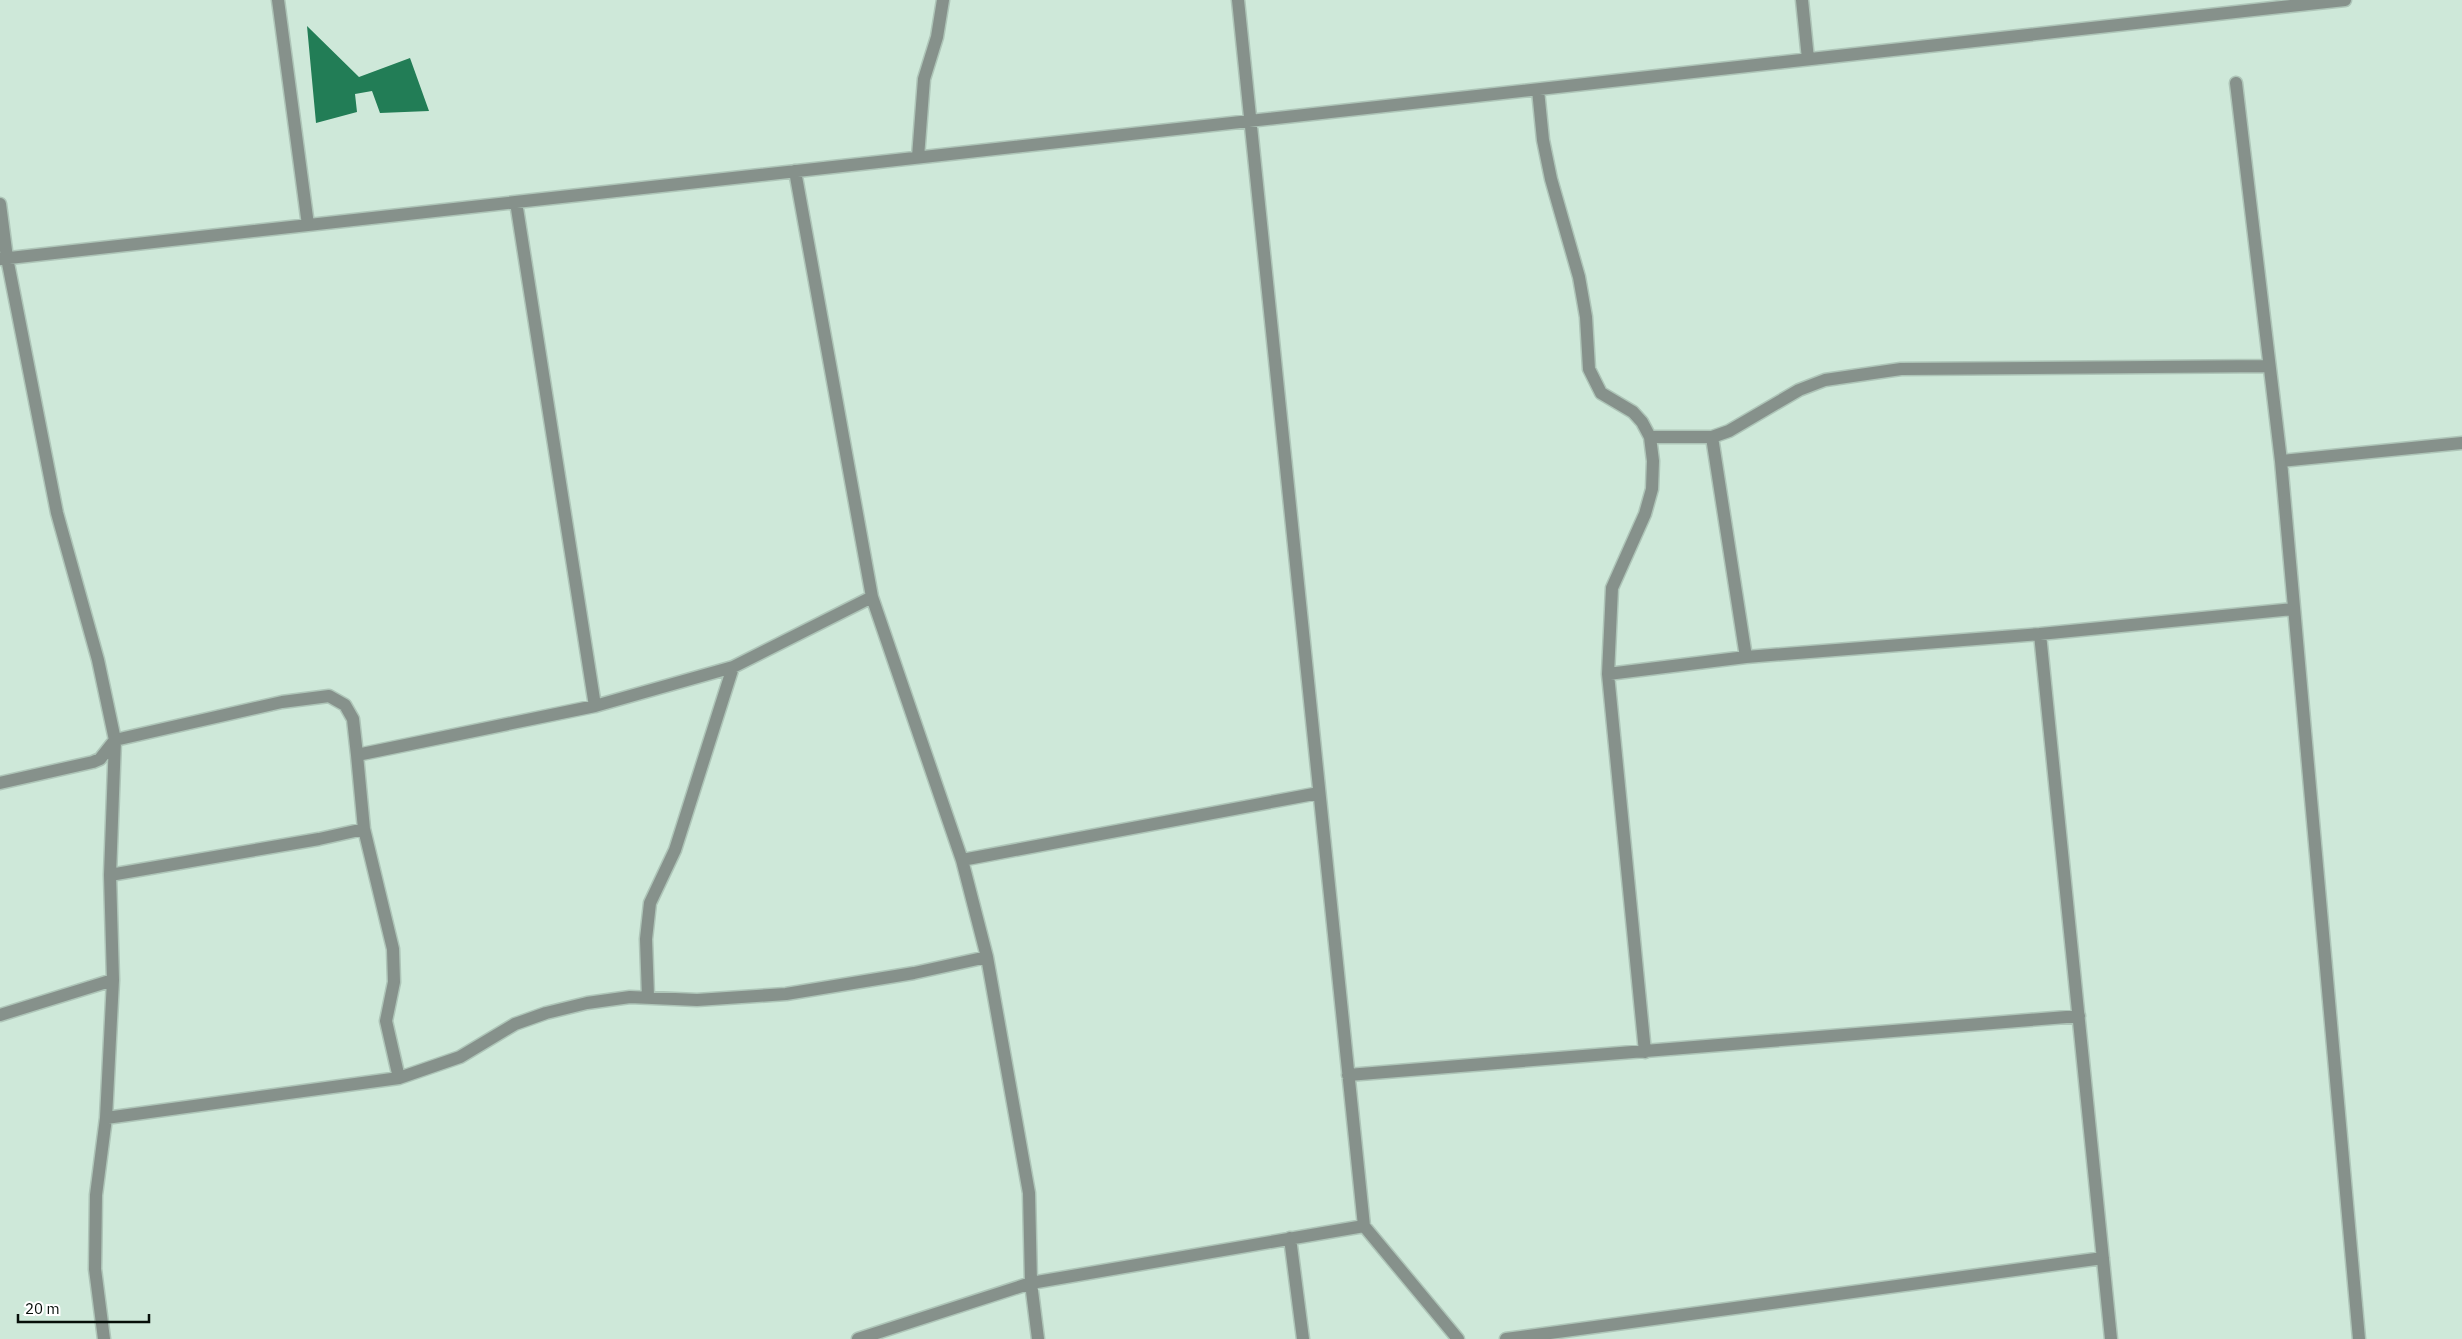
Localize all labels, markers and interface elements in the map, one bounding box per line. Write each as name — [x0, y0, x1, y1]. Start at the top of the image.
scale bar — [18, 1292, 149, 1324]
text: 20 m — [25, 1299, 60, 1318]

